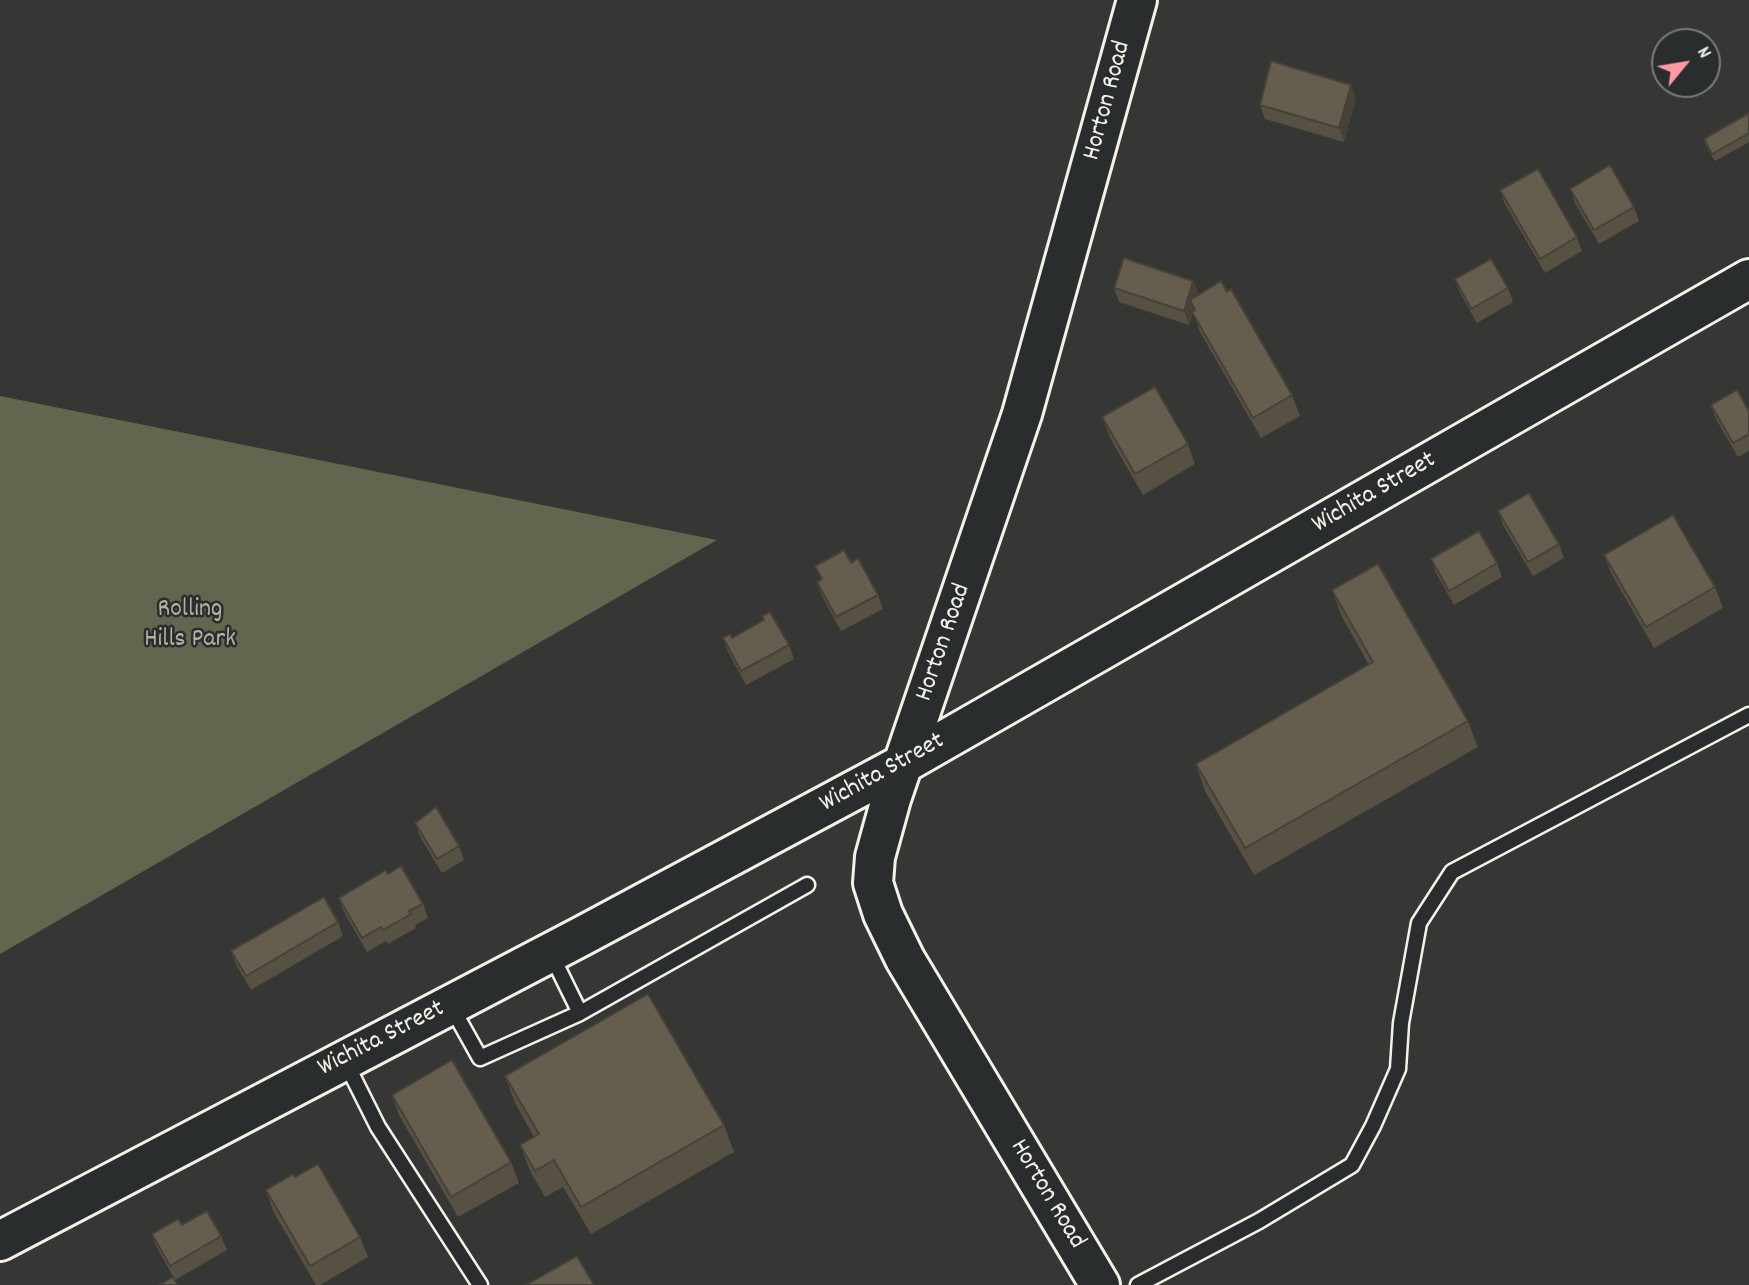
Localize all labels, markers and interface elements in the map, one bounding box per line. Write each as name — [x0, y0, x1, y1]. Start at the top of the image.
north arrow — [1651, 28, 1721, 98]
street label: Horton Road — [1078, 38, 1140, 164]
text: N — [1689, 42, 1717, 64]
street label: Wichita Street — [1308, 446, 1442, 542]
street label: Horton Road — [910, 580, 980, 706]
park label: Rolling Hills Park — [144, 595, 236, 656]
street label: Wichita Street — [815, 727, 951, 821]
street label: Wichita Street — [314, 995, 450, 1085]
street label: Horton Road — [1001, 1135, 1091, 1255]

